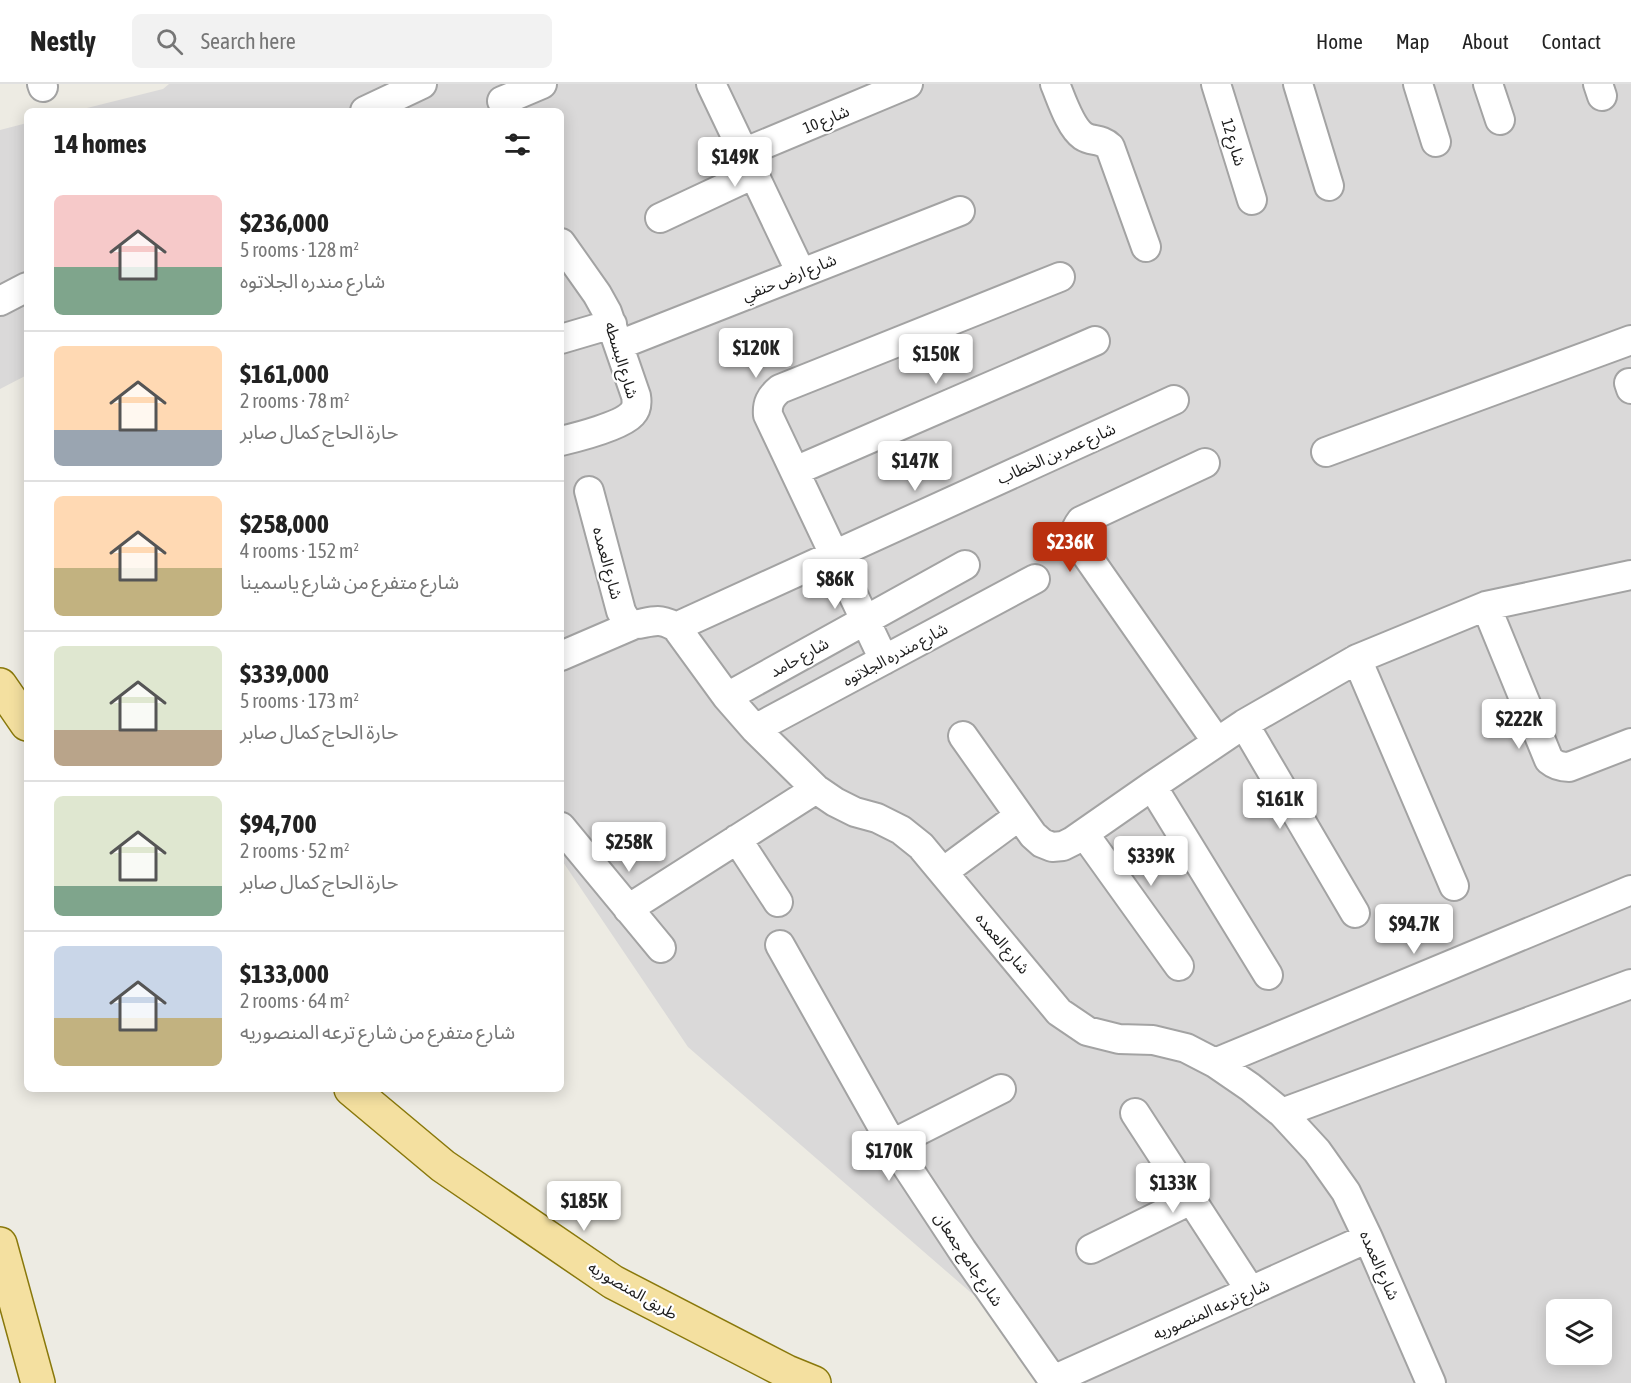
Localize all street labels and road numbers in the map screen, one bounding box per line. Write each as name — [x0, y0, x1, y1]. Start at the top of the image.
street label: شارع 10 — [800, 101, 853, 140]
street label: شارع 12 — [1214, 116, 1250, 169]
street label: شارع ارض حنفي — [739, 250, 840, 308]
street label: شارع البسطه — [598, 319, 642, 402]
street label: شارع عمر بن الخطاب — [994, 419, 1120, 491]
street label: شارع العمده — [586, 525, 626, 602]
street label: شارع مندره الجلاتوه — [839, 619, 952, 693]
street label: شارع حامد — [766, 634, 833, 684]
street label: شارع العمده — [969, 909, 1034, 980]
street label: شارع جامع جمعان — [928, 1209, 1007, 1312]
street label: شارع العمده — [1353, 1228, 1403, 1304]
street label: طريق المنصوريه — [584, 1257, 681, 1325]
street label: شارع ترعه المنصوريه — [1150, 1275, 1274, 1346]

